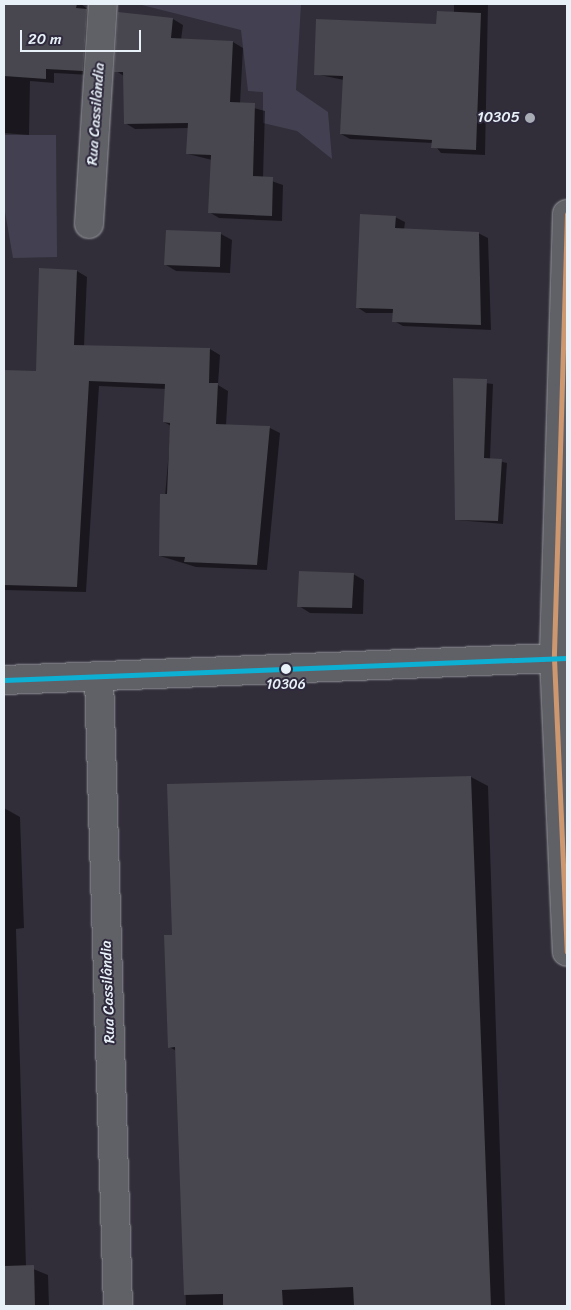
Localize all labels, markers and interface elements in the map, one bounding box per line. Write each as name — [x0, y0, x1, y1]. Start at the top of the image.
scale bar — [22, 20, 144, 52]
text: 20 m — [28, 26, 62, 52]
street label: Rua Cassilândia — [83, 62, 109, 166]
place label: 10305 — [477, 109, 520, 127]
marker: 10305 — [524, 112, 536, 124]
marker: 10306 — [281, 664, 291, 674]
place label: 10306 — [266, 677, 306, 693]
street label: Rua Cassilândia — [97, 940, 119, 1044]

